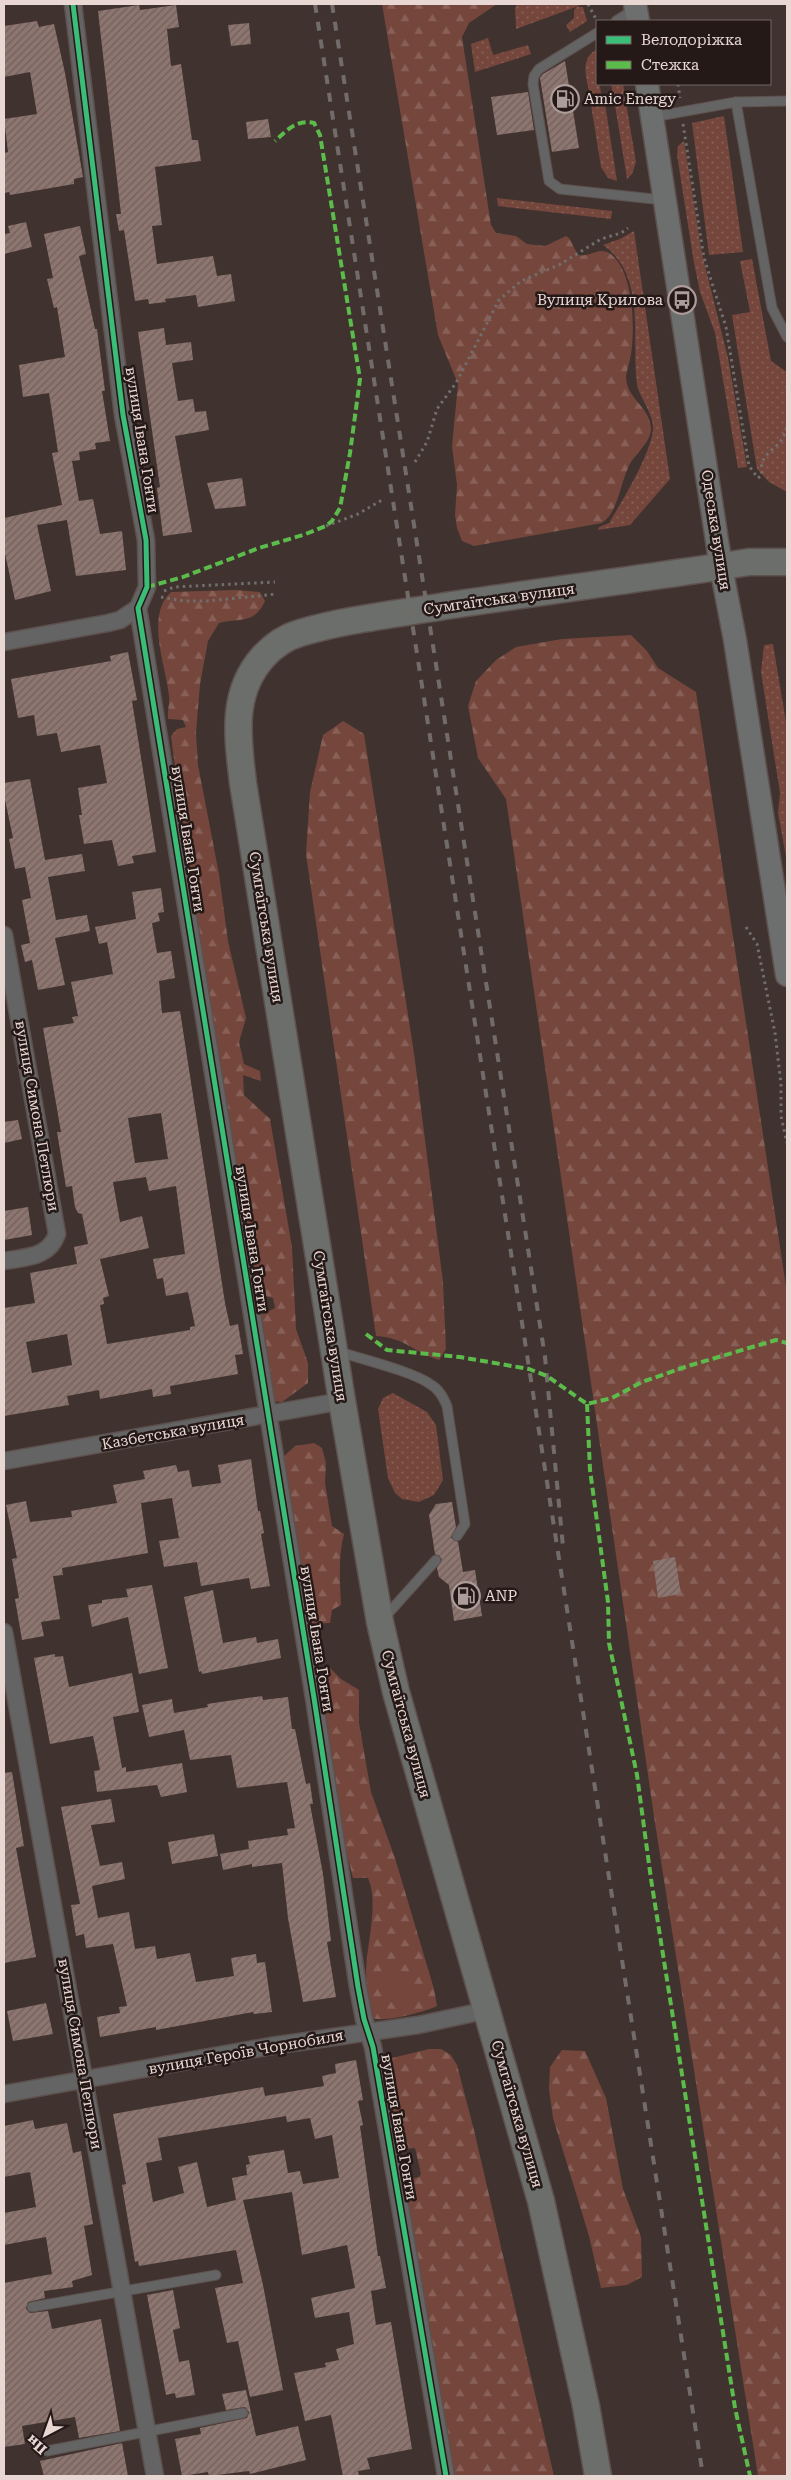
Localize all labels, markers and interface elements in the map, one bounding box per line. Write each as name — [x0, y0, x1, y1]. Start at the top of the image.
legend — [596, 20, 771, 85]
text: Велодоріжка — [641, 31, 742, 49]
text: Стежка — [641, 56, 699, 74]
fuel station icon: Amic Energy — [550, 84, 580, 114]
place label: Amic Energy — [584, 90, 676, 108]
bus stop icon: Вулиця Крилова — [667, 285, 697, 315]
place label: Вулиця Крилова — [537, 291, 663, 309]
street label: вулиця Івана Гонти — [122, 366, 162, 514]
street label: Одеська вулиця — [698, 469, 734, 591]
street label: Сумгаїтська вулиця — [422, 579, 576, 619]
street label: вулиця Івана Гонти — [168, 765, 208, 913]
street label: Сумгаїтська вулиця — [245, 850, 287, 1004]
street label: вулиця Симона Петлюри — [11, 1019, 63, 1213]
street label: вулиця Івана Гонти — [232, 1165, 272, 1313]
street label: Сумгаїтська вулиця — [309, 1249, 351, 1403]
street label: Казбетська вулиця — [100, 1411, 246, 1453]
street label: вулиця Івана Гонти — [297, 1565, 337, 1713]
fuel station icon: ANP — [451, 1581, 481, 1611]
place label: ANP — [485, 1587, 517, 1605]
street label: Сумгаїтська вулиця — [378, 1648, 434, 1800]
street label: вулиця Симона Петлюри — [54, 1957, 106, 2151]
street label: вулиця Героїв Чорнобиля — [147, 2026, 345, 2078]
street label: Сумгаїтська вулиця — [487, 2038, 547, 2190]
street label: вулиця Івана Гонти — [377, 2053, 421, 2201]
north arrow — [20, 2410, 70, 2460]
text: Пн — [23, 2432, 50, 2458]

